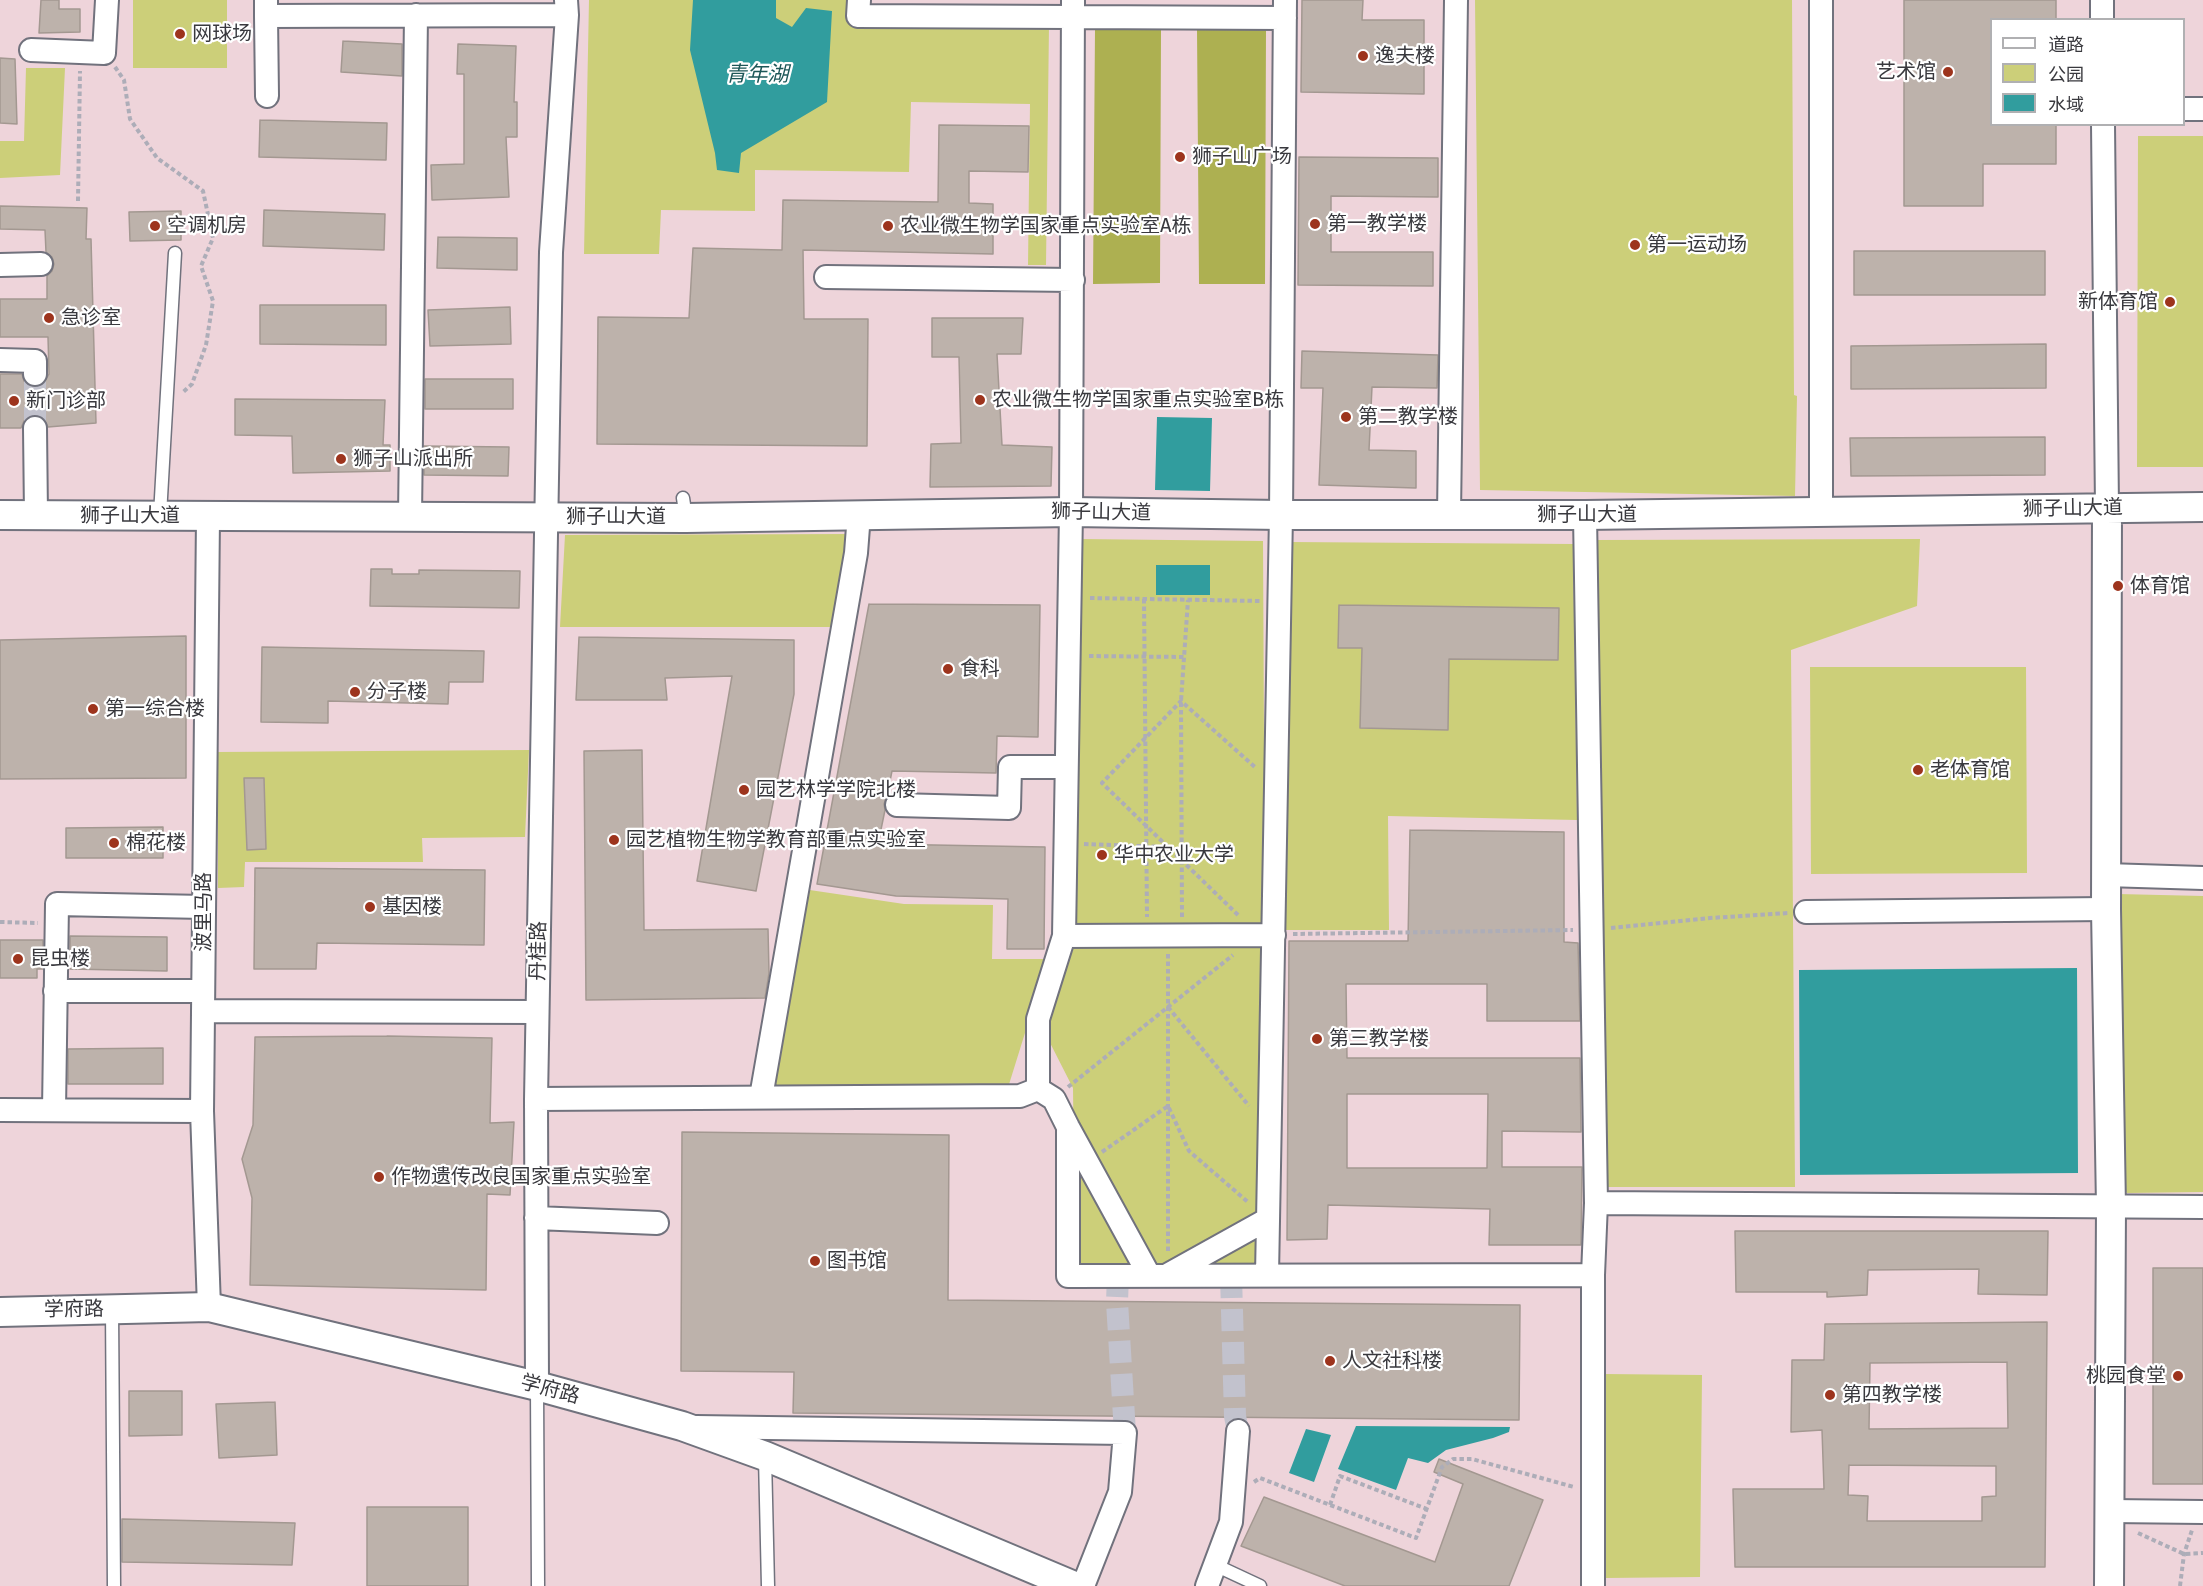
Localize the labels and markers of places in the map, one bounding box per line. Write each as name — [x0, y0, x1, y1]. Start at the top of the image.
place label: 网球场 — [192, 22, 252, 46]
marker: 网球场 — [173, 27, 187, 41]
place label: 逸夫楼 — [1375, 44, 1435, 68]
marker: 逸夫楼 — [1356, 49, 1370, 63]
place label: 艺术馆 — [1876, 60, 1936, 84]
marker: 艺术馆 — [1941, 65, 1955, 79]
place label: 狮子山广场 — [1192, 145, 1292, 169]
marker: 狮子山广场 — [1173, 150, 1187, 164]
place label: 第一教学楼 — [1327, 212, 1427, 236]
place label: 空调机房 — [167, 214, 247, 238]
place label: 农业微生物学国家重点实验室A栋 — [900, 214, 1191, 238]
marker: 第一教学楼 — [1308, 217, 1322, 231]
marker: 空调机房 — [148, 219, 162, 233]
marker: 农业微生物学国家重点实验室A栋 — [881, 219, 895, 233]
place label: 第一运动场 — [1647, 233, 1747, 257]
marker: 第一运动场 — [1628, 238, 1642, 252]
place label: 新体育馆 — [2078, 290, 2158, 314]
marker: 新体育馆 — [2163, 295, 2177, 309]
place label: 急诊室 — [61, 306, 121, 330]
marker: 急诊室 — [42, 311, 56, 325]
place label: 农业微生物学国家重点实验室B栋 — [992, 388, 1284, 412]
place label: 新门诊部 — [26, 389, 106, 413]
marker: 农业微生物学国家重点实验室B栋 — [973, 393, 987, 407]
marker: 新门诊部 — [7, 394, 21, 408]
place label: 第二教学楼 — [1358, 405, 1458, 429]
marker: 第二教学楼 — [1339, 410, 1353, 424]
place label: 狮子山派出所 — [353, 447, 473, 471]
marker: 狮子山派出所 — [334, 452, 348, 466]
place label: 体育馆 — [2130, 574, 2190, 598]
marker: 体育馆 — [2111, 579, 2125, 593]
place label: 食科 — [960, 657, 1000, 681]
marker: 食科 — [941, 662, 955, 676]
place label: 分子楼 — [367, 680, 427, 704]
marker: 分子楼 — [348, 685, 362, 699]
place label: 第一综合楼 — [105, 697, 205, 721]
marker: 第一综合楼 — [86, 702, 100, 716]
place label: 老体育馆 — [1930, 758, 2010, 782]
marker: 老体育馆 — [1911, 763, 1925, 777]
place label: 园艺林学学院北楼 — [756, 778, 916, 802]
marker: 园艺林学学院北楼 — [737, 783, 751, 797]
place label: 园艺植物生物学教育部重点实验室 — [626, 828, 926, 852]
place label: 棉花楼 — [126, 831, 186, 855]
marker: 园艺植物生物学教育部重点实验室 — [607, 833, 621, 847]
marker: 棉花楼 — [107, 836, 121, 850]
place label: 华中农业大学 — [1114, 843, 1234, 867]
marker: 华中农业大学 — [1095, 848, 1109, 862]
place label: 基因楼 — [382, 895, 442, 919]
marker: 基因楼 — [363, 900, 377, 914]
place label: 昆虫楼 — [30, 947, 90, 971]
marker: 昆虫楼 — [11, 952, 25, 966]
place label: 第三教学楼 — [1329, 1027, 1429, 1051]
marker: 第三教学楼 — [1310, 1032, 1324, 1046]
place label: 作物遗传改良国家重点实验室 — [391, 1165, 651, 1189]
marker: 作物遗传改良国家重点实验室 — [372, 1170, 386, 1184]
place label: 图书馆 — [827, 1249, 887, 1273]
marker: 图书馆 — [808, 1254, 822, 1268]
place label: 人文社科楼 — [1342, 1349, 1442, 1373]
marker: 人文社科楼 — [1323, 1354, 1337, 1368]
place label: 桃园食堂 — [2086, 1364, 2166, 1388]
marker: 桃园食堂 — [2171, 1369, 2185, 1383]
place label: 第四教学楼 — [1842, 1383, 1942, 1407]
marker: 第四教学楼 — [1823, 1388, 1837, 1402]

